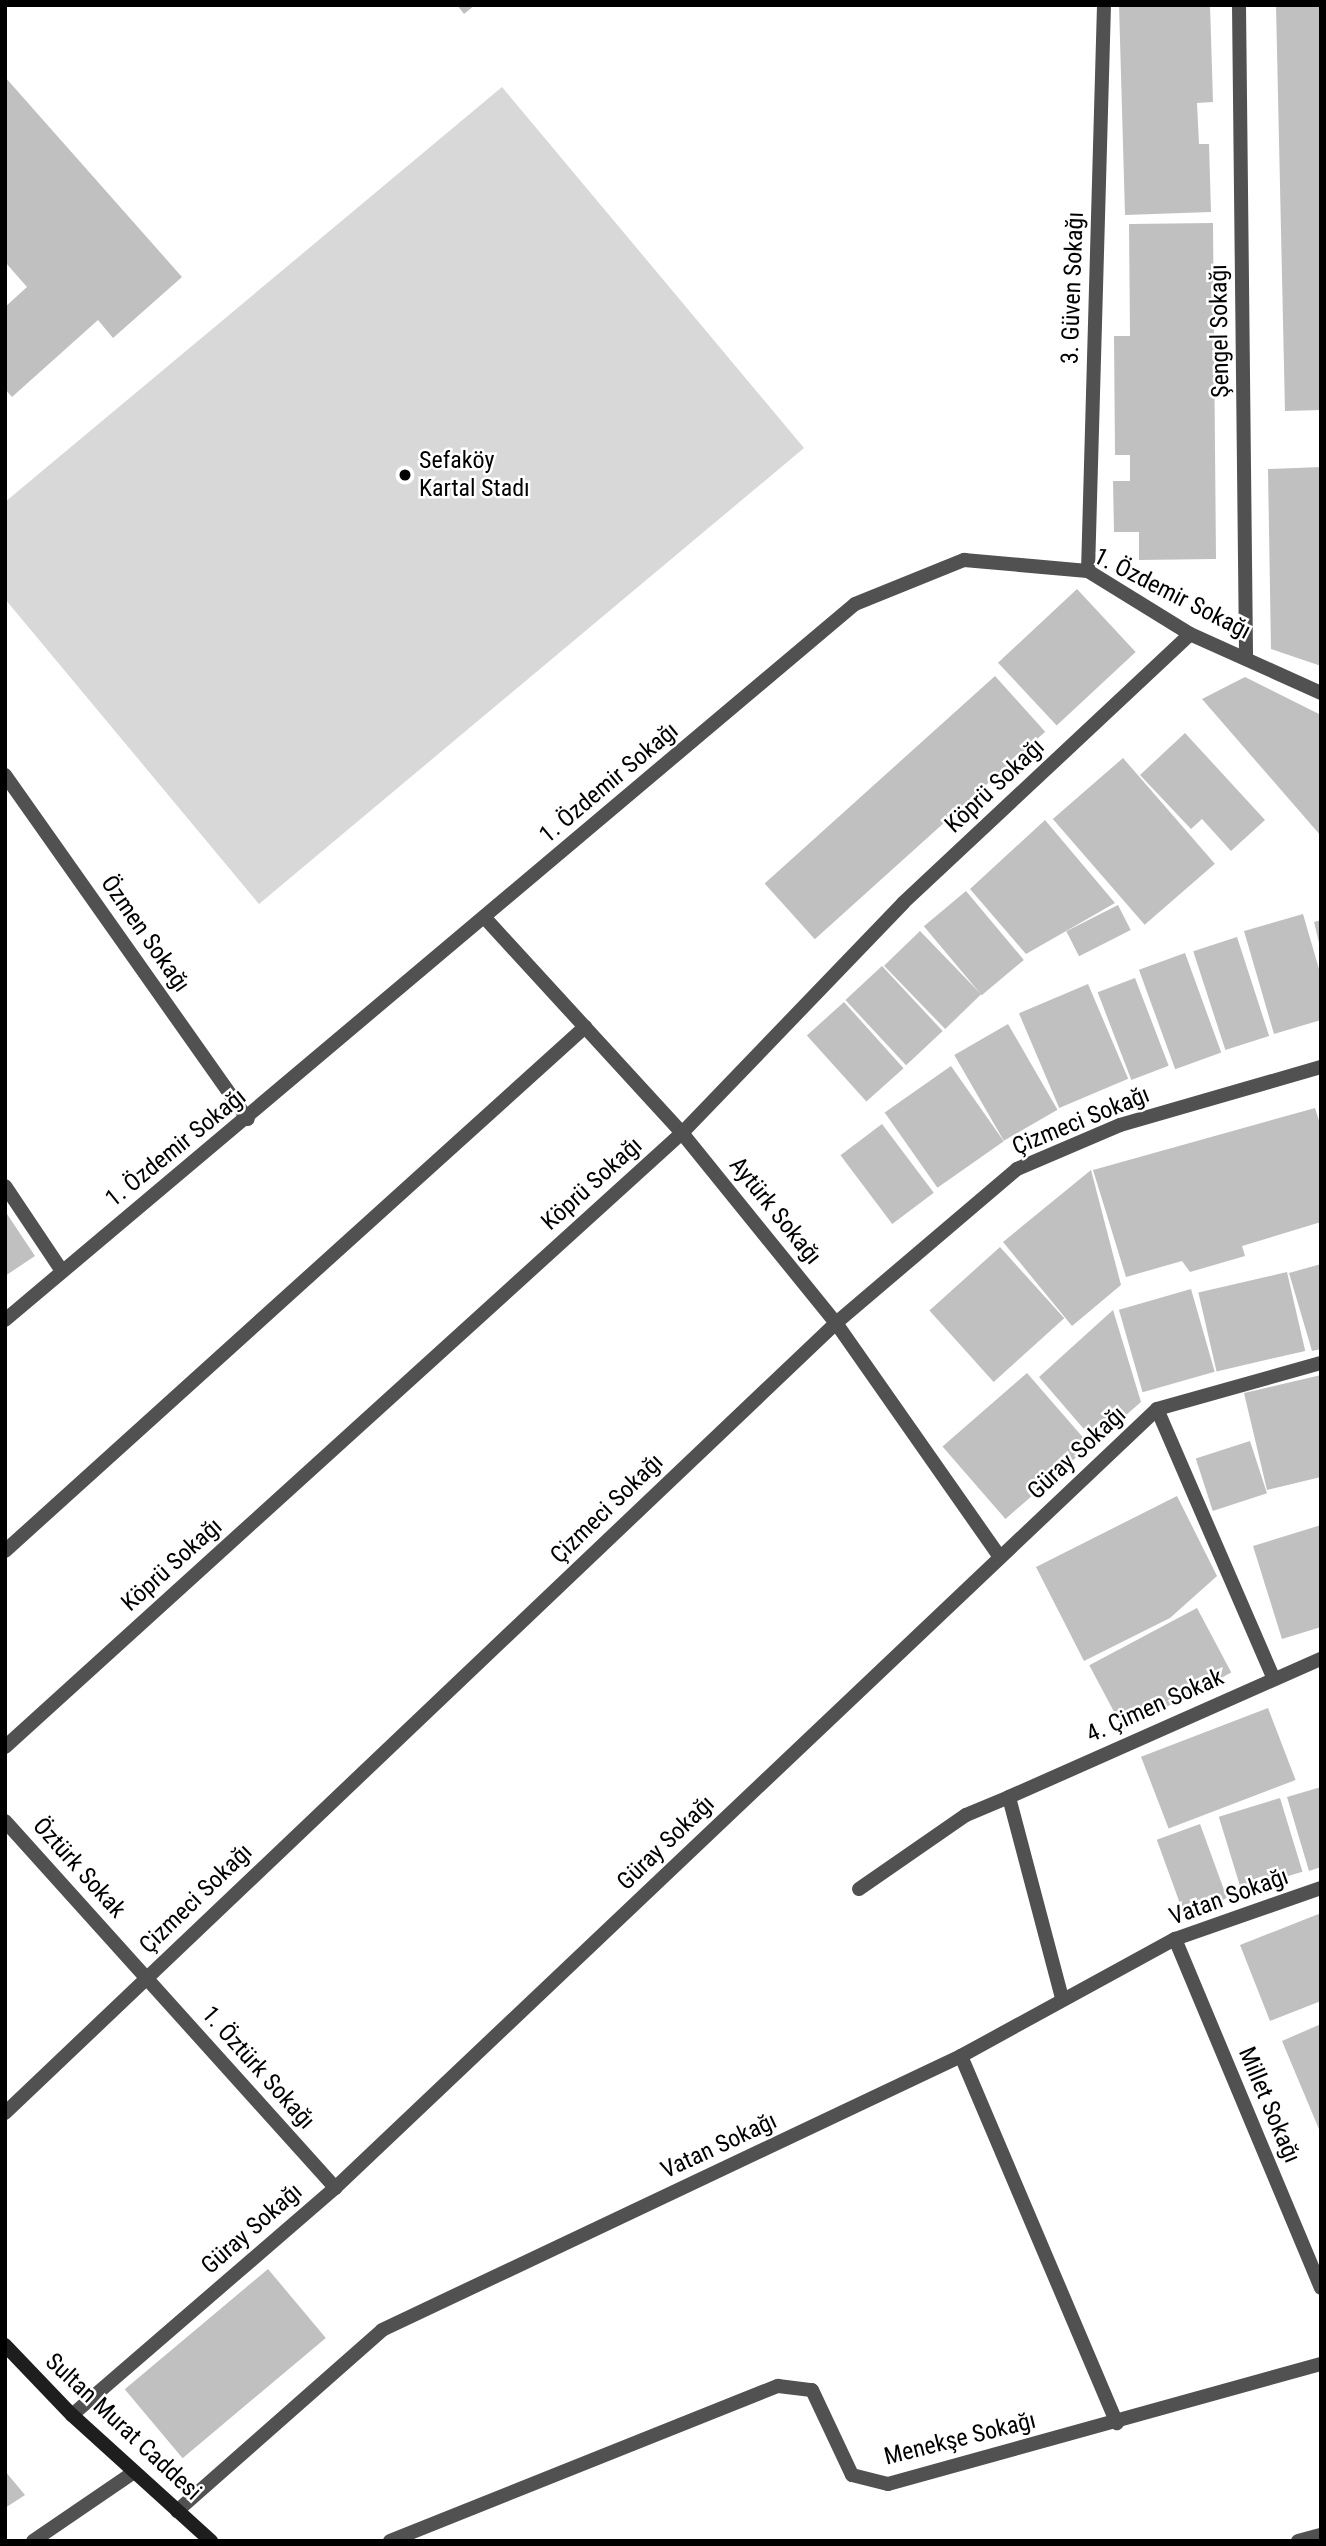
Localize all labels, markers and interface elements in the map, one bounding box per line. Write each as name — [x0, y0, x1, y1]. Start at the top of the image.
street label: 3. Güven Sokağı — [1056, 211, 1090, 365]
street label: Şengel Sokağı — [1204, 264, 1236, 398]
place label: Sefaköy Kartal Stadı — [419, 447, 530, 503]
marker: Sefaköy Kartal Stadı — [397, 467, 413, 483]
street label: 1. Özdemir Sokağı — [1089, 542, 1255, 646]
street label: 1. Özdemir Sokağı — [534, 717, 684, 849]
street label: Köprü Sokağı — [939, 733, 1051, 839]
street label: Özmen Sokağı — [94, 870, 196, 998]
street label: Çizmeci Sokağı — [1008, 1080, 1154, 1162]
street label: 1. Özdemir Sokağı — [100, 1083, 252, 1213]
street label: Köprü Sokağı — [536, 1131, 648, 1237]
street label: Aytürk Sokağı — [723, 1151, 827, 1271]
street label: Güray Sokağı — [1022, 1400, 1132, 1506]
street label: Çizmeci Sokağı — [545, 1448, 669, 1570]
street label: Köprü Sokağı — [116, 1512, 228, 1618]
street label: 4. Çimen Sokak — [1082, 1663, 1228, 1749]
street label: Güray Sokağı — [611, 1790, 721, 1896]
street label: Öztürk Sokak — [27, 1812, 131, 1924]
street label: Çizmeci Sokağı — [134, 1838, 258, 1960]
street label: Vatan Sokağı — [1166, 1862, 1292, 1932]
street label: 1. Öztürk Sokağı — [195, 2001, 321, 2135]
street label: Millet Sokağı — [1232, 2043, 1306, 2167]
street label: Vatan Sokağı — [657, 2107, 781, 2185]
street label: Güray Sokağı — [196, 2178, 308, 2280]
street label: Sultan Murat Caddesi — [39, 2347, 207, 2507]
street label: Menekşe Sokağı — [881, 2406, 1039, 2472]

